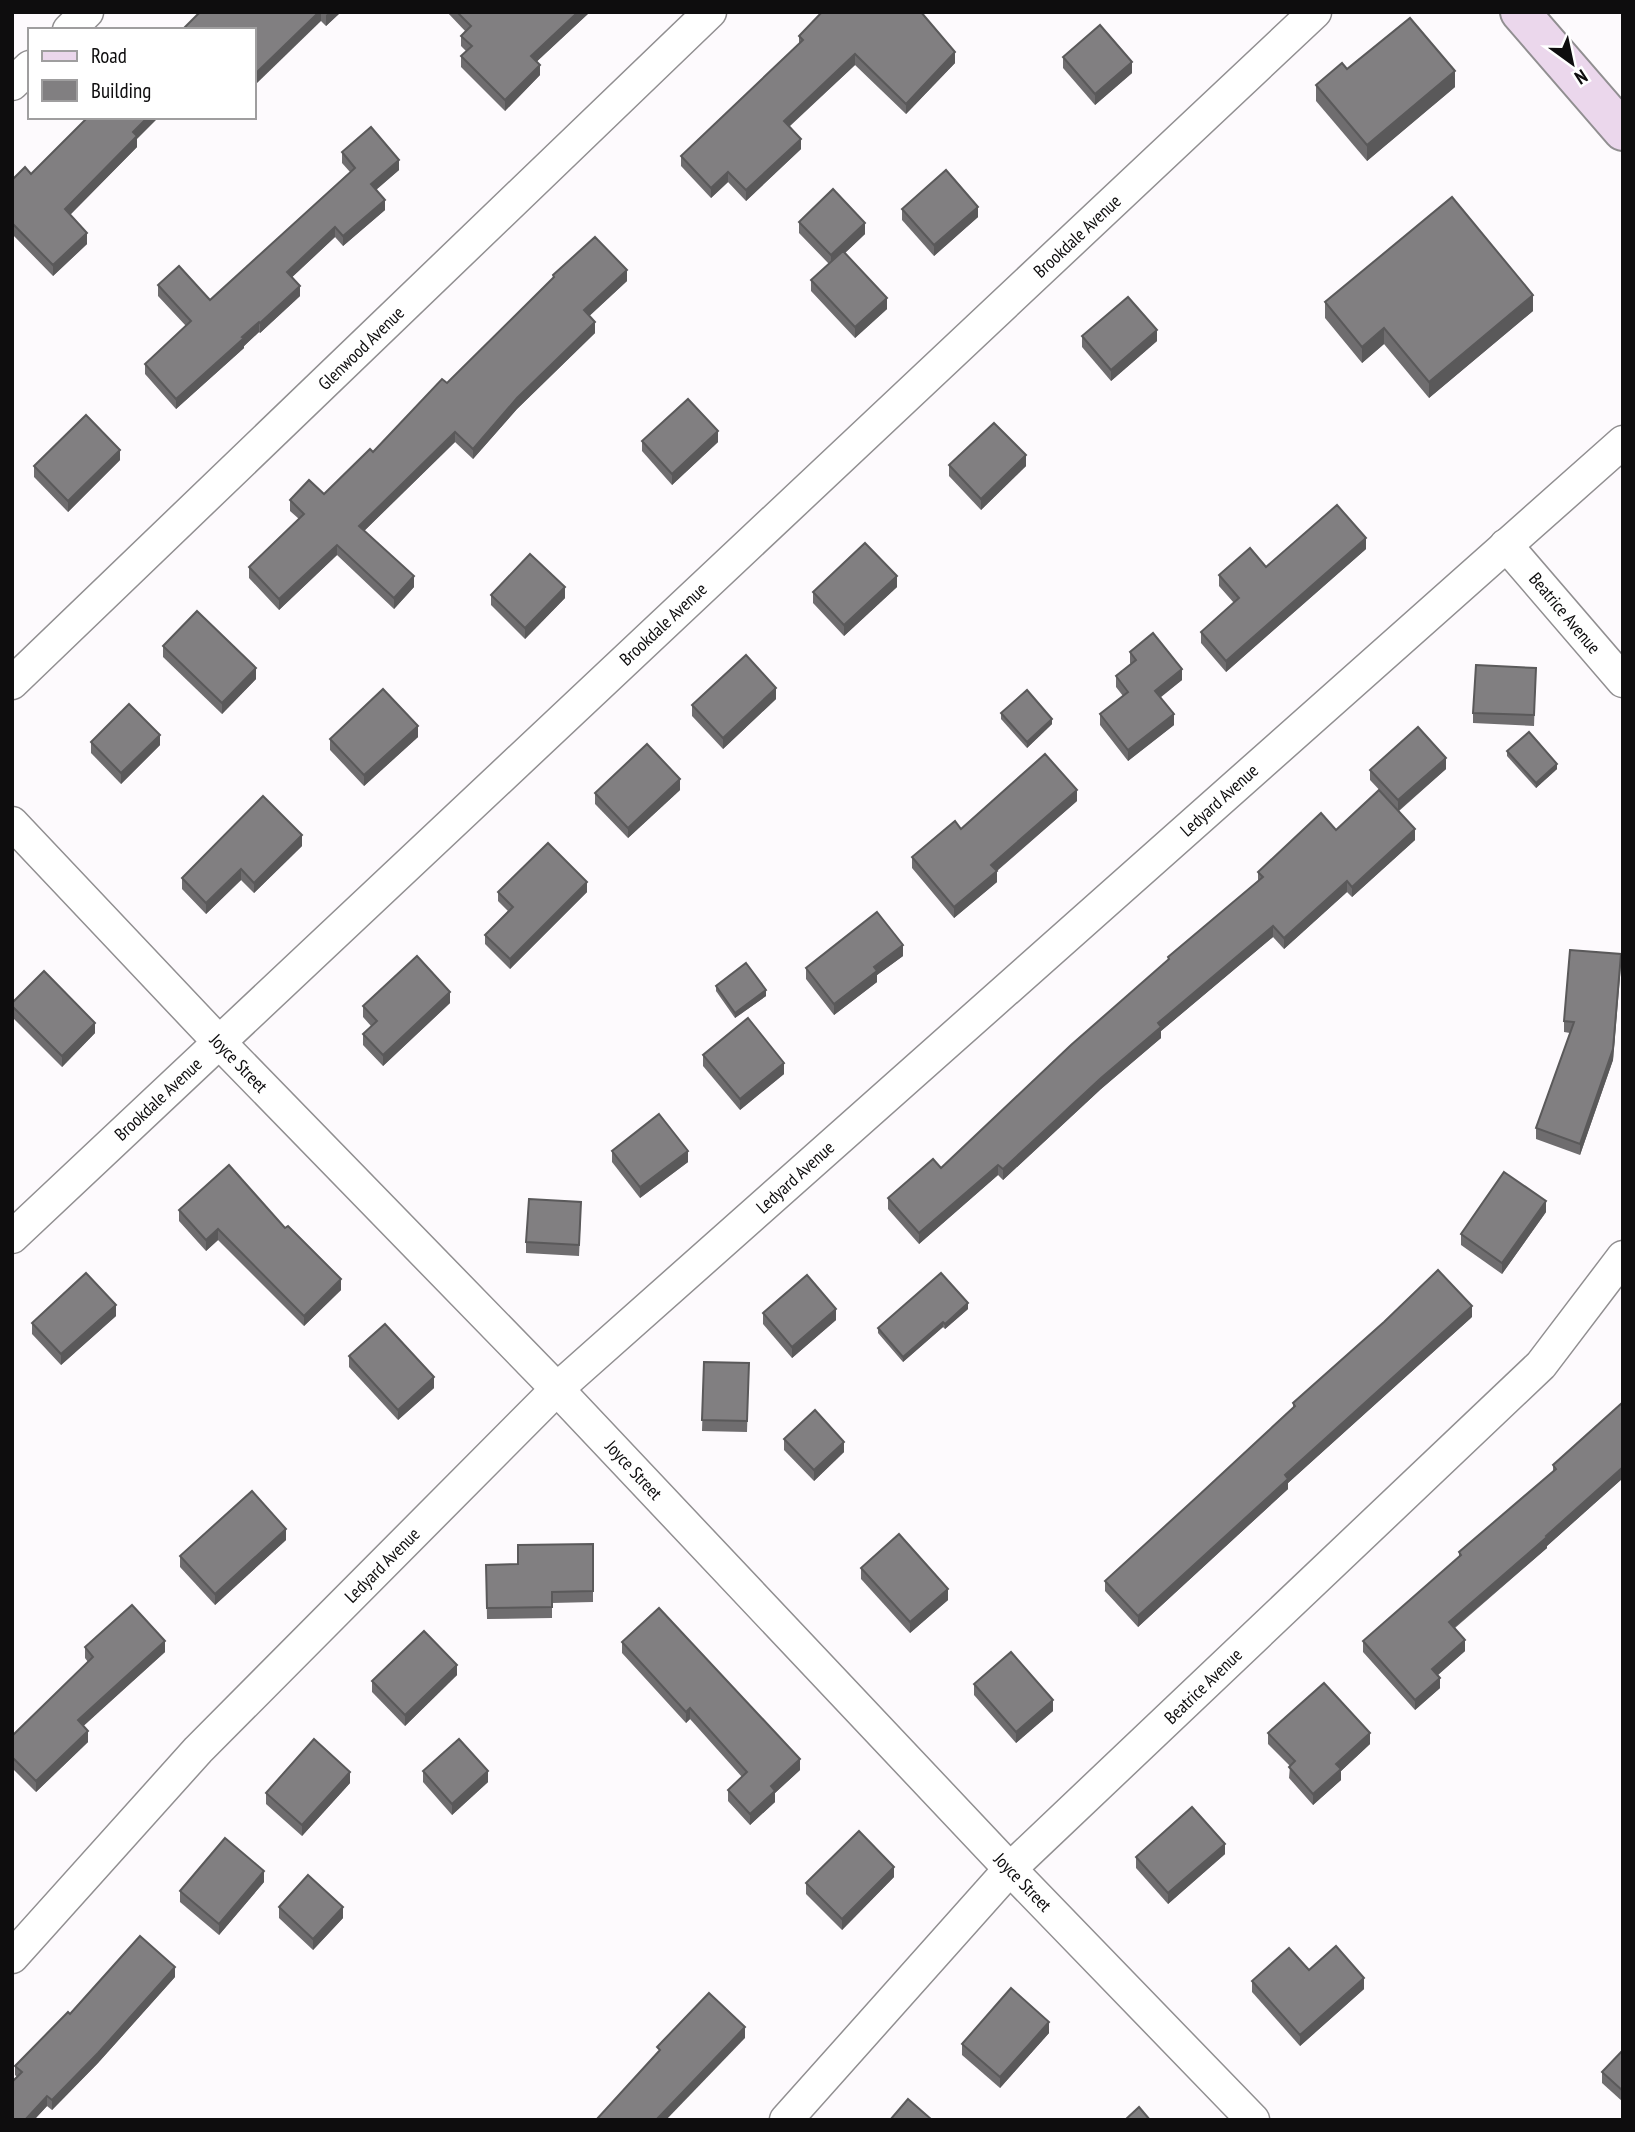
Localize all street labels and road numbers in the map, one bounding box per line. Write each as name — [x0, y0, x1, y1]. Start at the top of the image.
street label: Brookdale Avenue — [1028, 190, 1126, 282]
street label: Glenwood Avenue — [313, 301, 409, 395]
street label: Beatrice Avenue — [1524, 568, 1606, 658]
street label: Brookdale Avenue — [614, 578, 712, 670]
street label: Ledyard Avenue — [1175, 759, 1263, 841]
street label: Joyce Street — [205, 1028, 273, 1097]
street label: Brookdale Avenue — [109, 1053, 207, 1145]
street label: Ledyard Avenue — [751, 1136, 839, 1218]
street label: Joyce Street — [600, 1435, 667, 1505]
street label: Ledyard Avenue — [339, 1522, 425, 1608]
street label: Beatrice Avenue — [1159, 1643, 1247, 1729]
street label: Joyce Street — [989, 1847, 1057, 1916]

